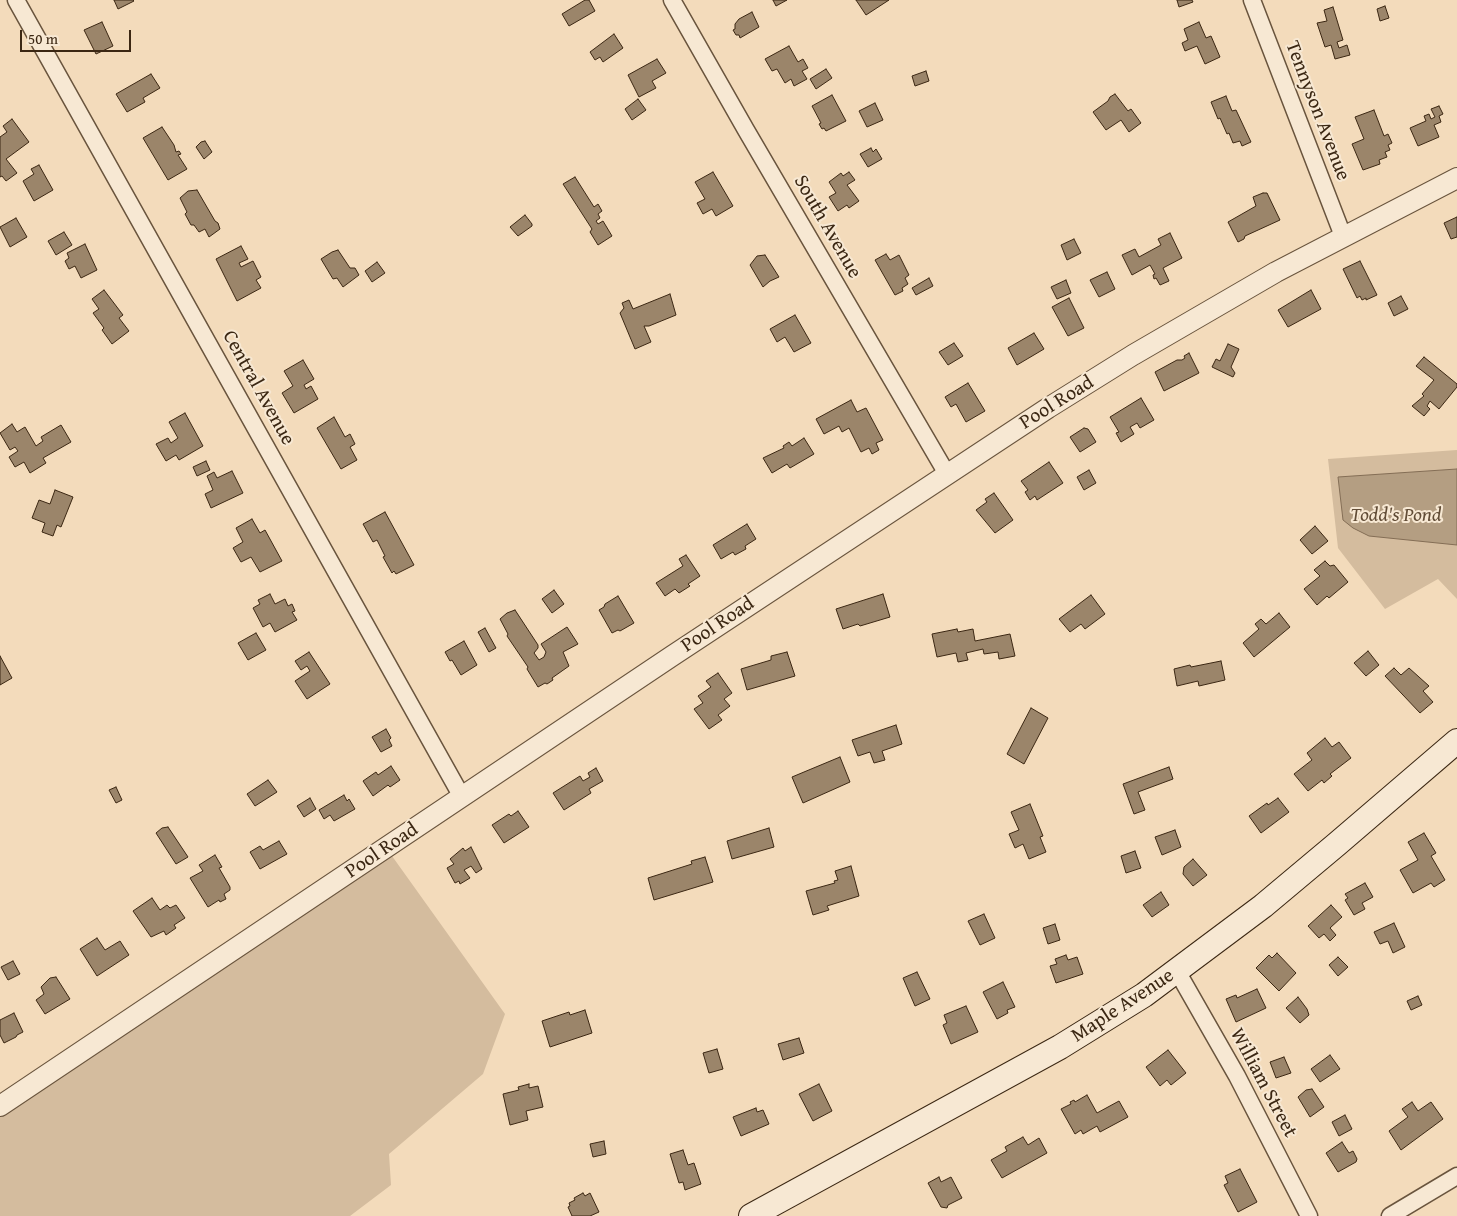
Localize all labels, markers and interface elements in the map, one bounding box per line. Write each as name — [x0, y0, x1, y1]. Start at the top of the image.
scale bar — [22, 20, 134, 52]
text: 50 m — [28, 28, 58, 49]
street label: Tennyson Avenue — [1279, 38, 1355, 184]
street label: South Avenue — [788, 171, 866, 283]
street label: Central Avenue — [217, 326, 299, 450]
street label: Pool Road — [1015, 371, 1099, 435]
park label: Todd's Pond — [1350, 504, 1442, 528]
street label: Pool Road — [677, 592, 759, 658]
street label: Pool Road — [341, 818, 423, 884]
street label: Maple Avenue — [1067, 964, 1179, 1048]
street label: William Street — [1224, 1024, 1302, 1142]

